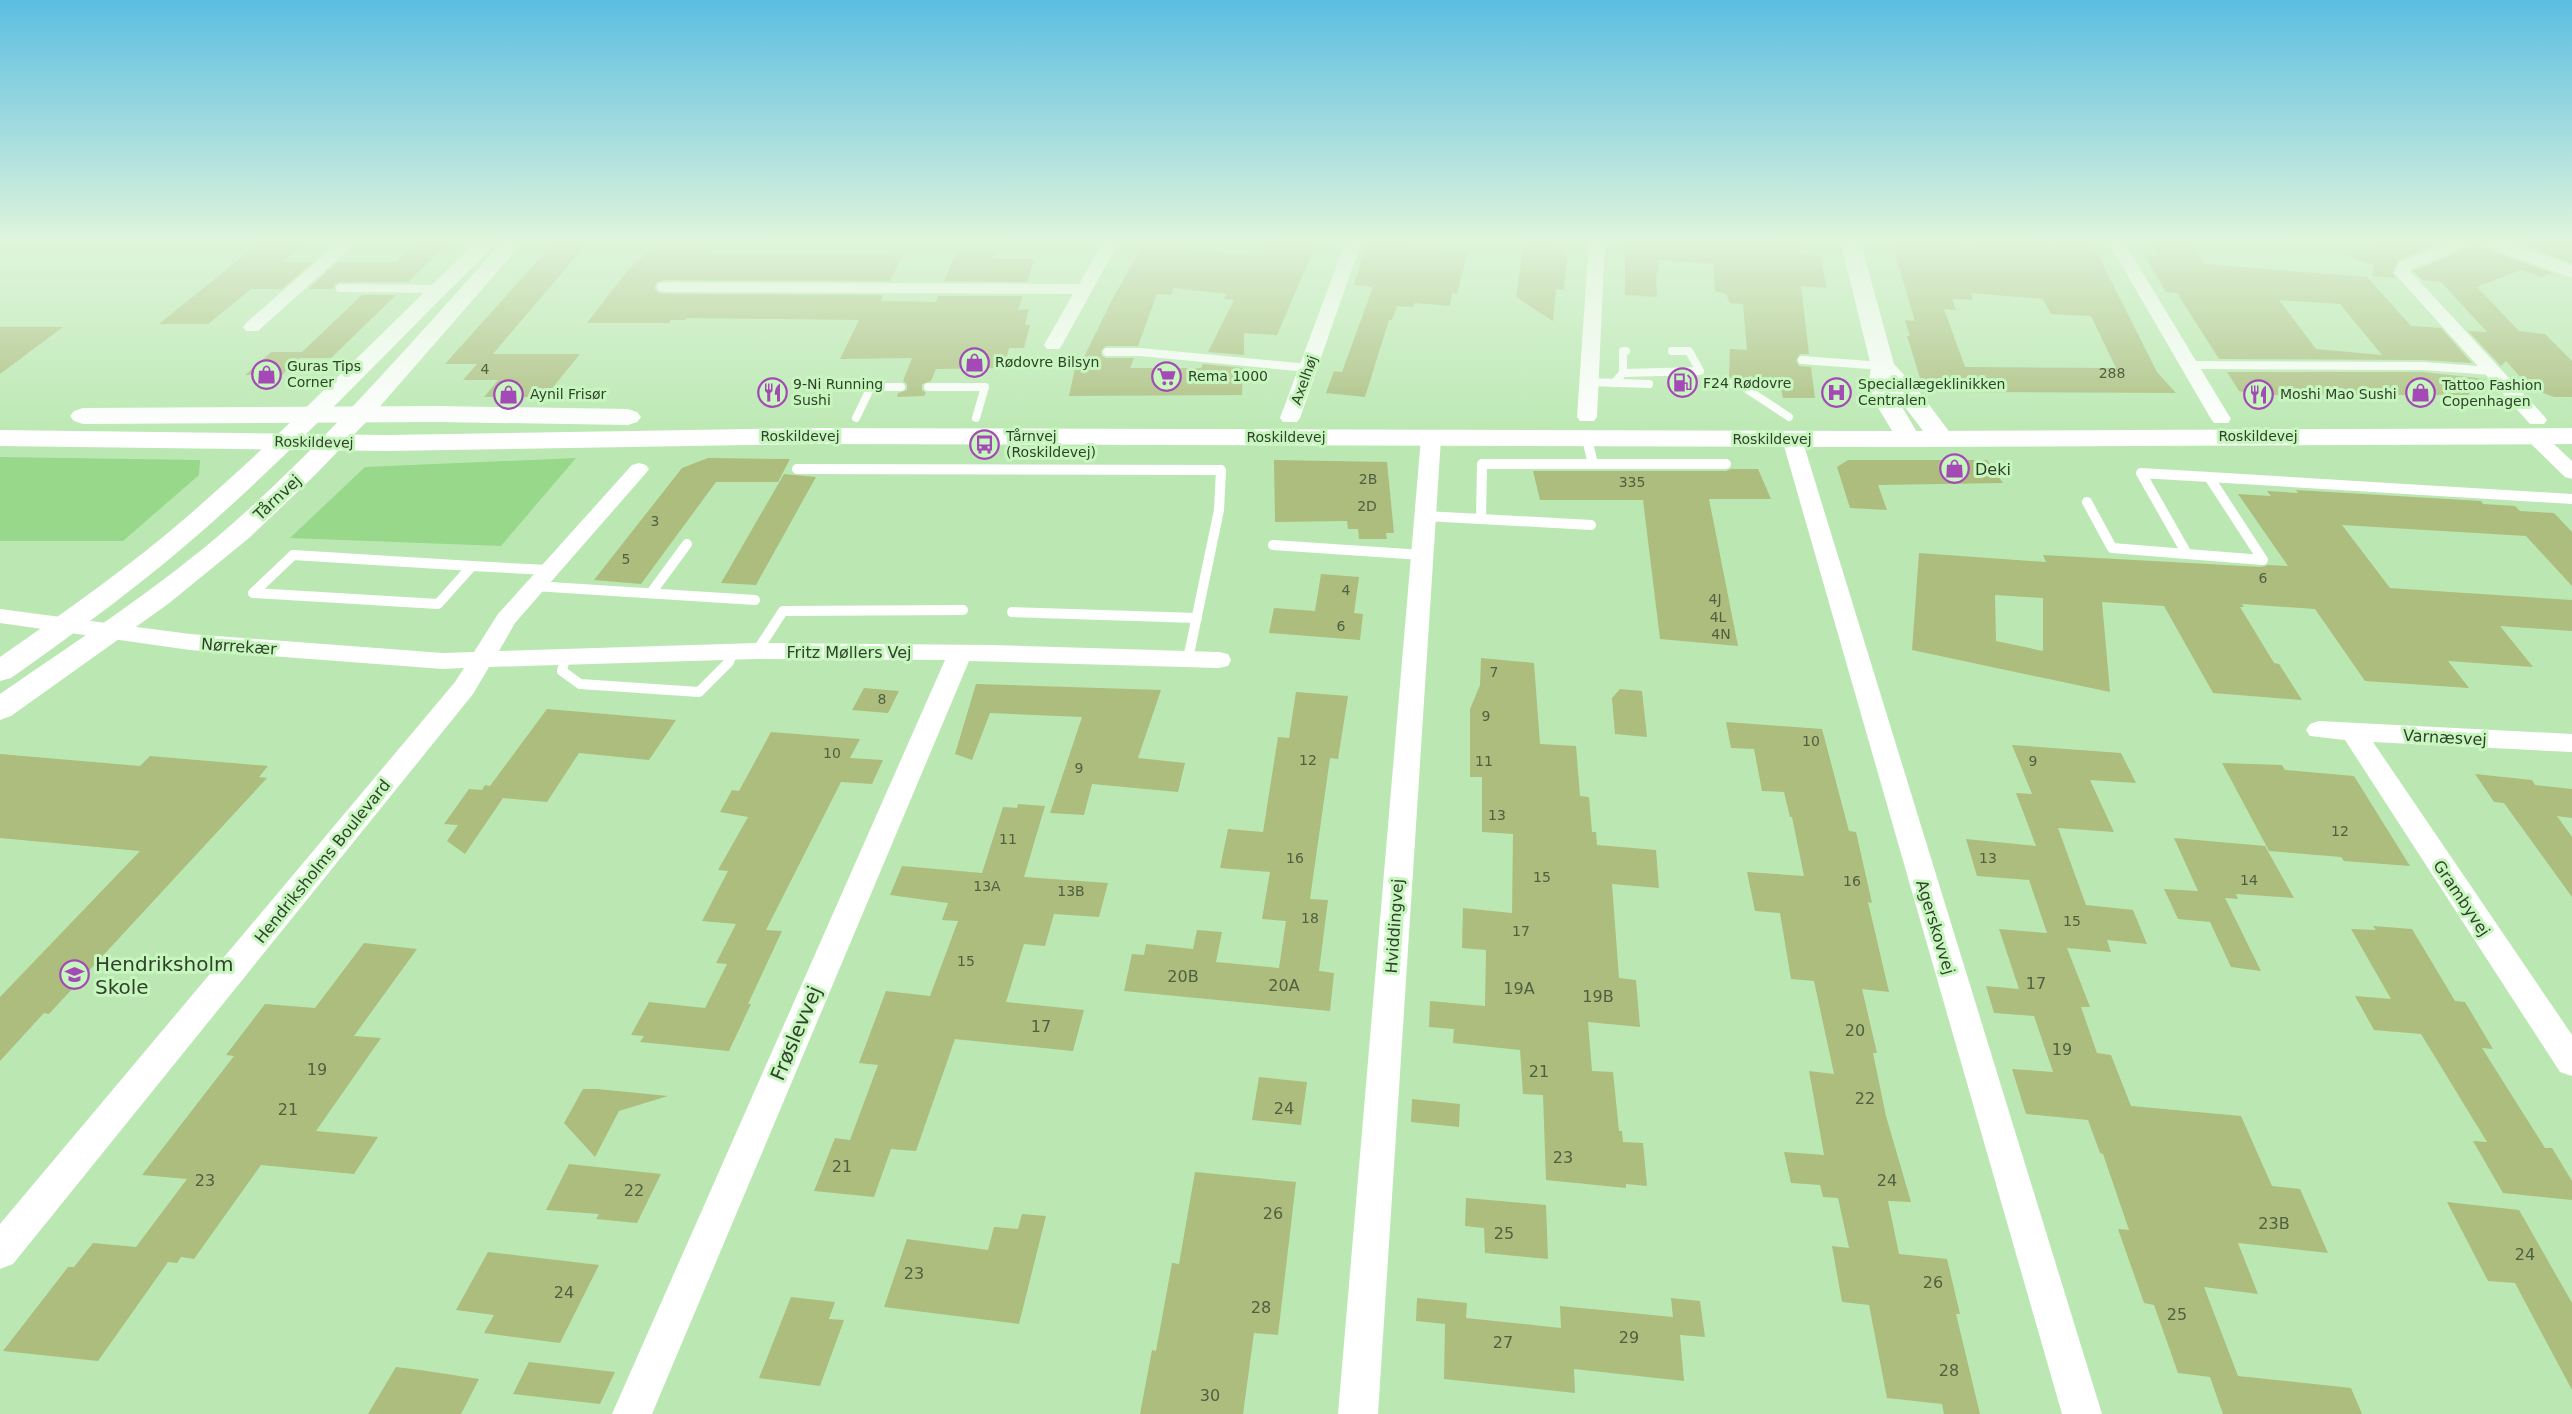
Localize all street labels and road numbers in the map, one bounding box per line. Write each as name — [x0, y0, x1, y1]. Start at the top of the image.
street label: Axelhøj — [1288, 353, 1320, 407]
street label: Roskildevej — [760, 428, 840, 444]
street label: Roskildevej — [2218, 428, 2298, 444]
street label: Roskildevej — [1246, 429, 1326, 445]
street label: Roskildevej — [1732, 431, 1812, 447]
street label: Roskildevej — [274, 433, 354, 451]
street label: Tårnvej — [249, 471, 305, 525]
street label: Nørrekær — [201, 634, 278, 659]
street label: Fritz Møllers Vej — [786, 643, 912, 662]
street label: Varnæsvej — [2403, 726, 2487, 749]
street label: Hendriksholms Boulevard — [250, 776, 394, 947]
street label: Grambyvej — [2429, 857, 2494, 940]
street label: Hviddingvej — [1382, 878, 1407, 974]
street label: Agerskovvej — [1912, 878, 1959, 977]
street label: Frøslevvej — [765, 982, 827, 1084]

